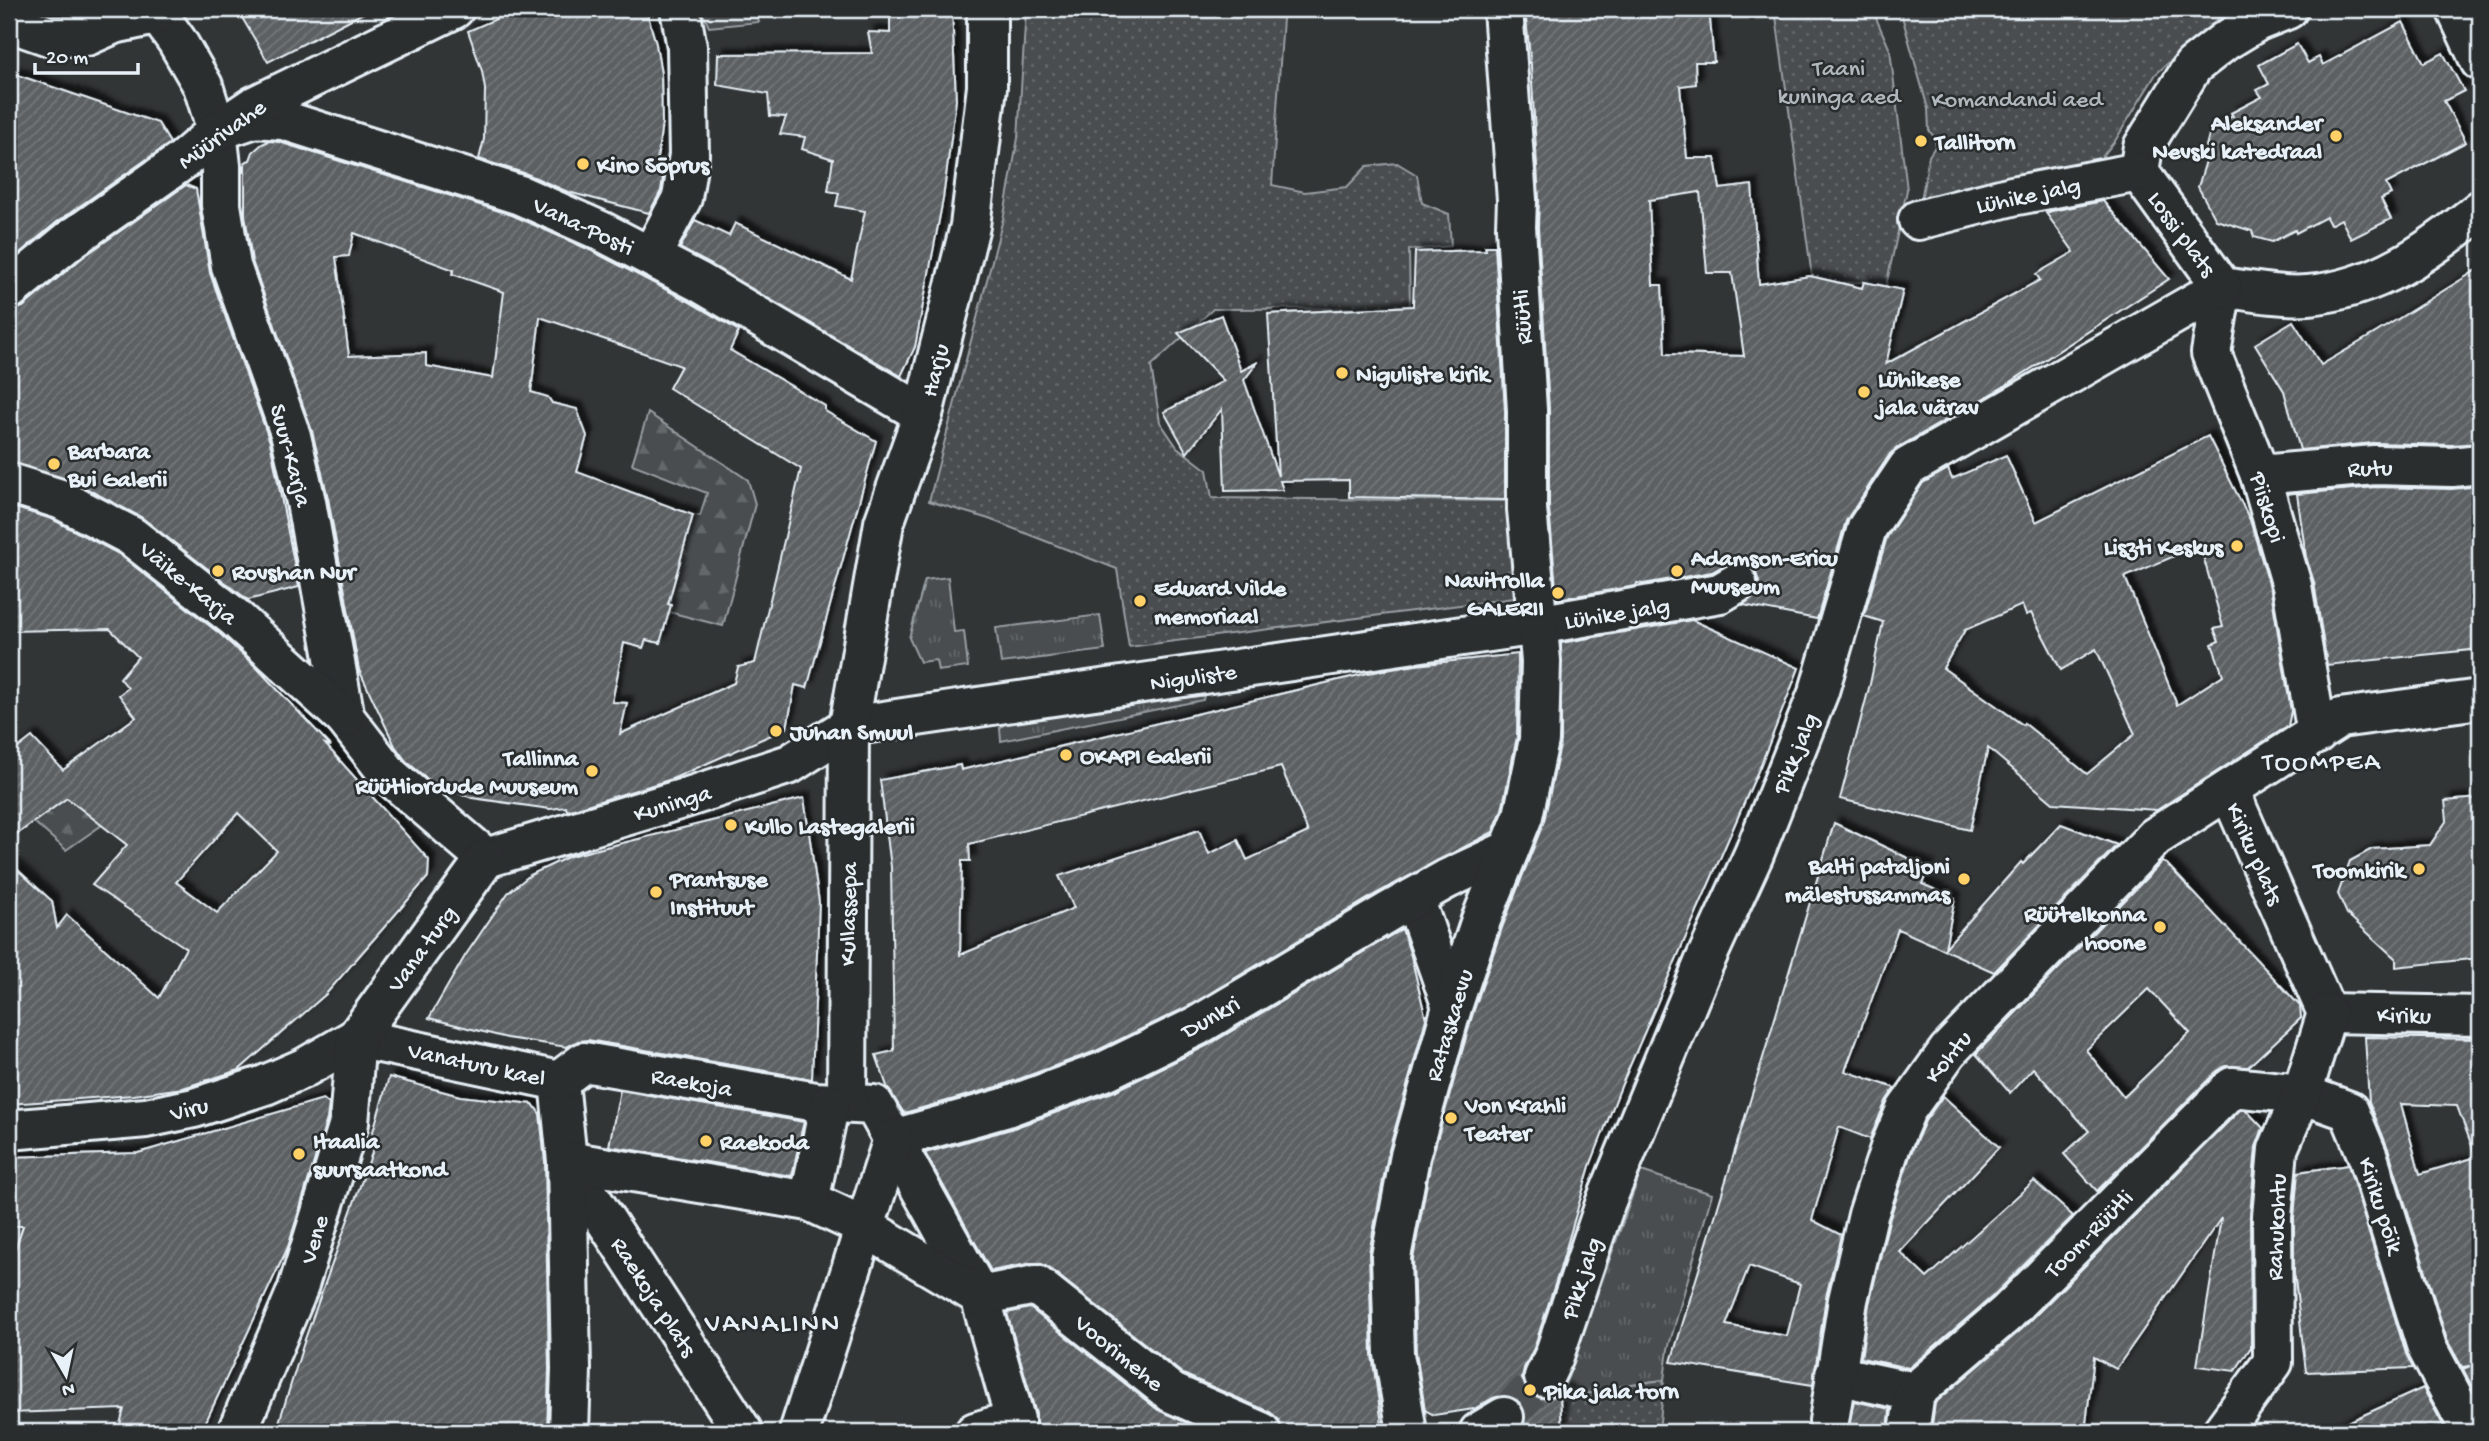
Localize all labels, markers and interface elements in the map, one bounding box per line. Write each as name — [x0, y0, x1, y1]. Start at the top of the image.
scale bar — [35, 32, 138, 76]
text: 20 m — [46, 47, 88, 72]
park label: Taani kuninga aed — [1778, 56, 1902, 113]
park label: Komandandi aed — [1932, 87, 2104, 116]
street label: Müürivahe — [173, 94, 273, 178]
place label: Aleksander Nevski katedraal — [2152, 111, 2324, 168]
marker: Aleksander Nevski katedraal — [2328, 128, 2344, 144]
place label: Tallitorn — [1933, 130, 2016, 159]
marker: Tallitorn — [1913, 133, 1929, 149]
place label: Kino Sõprus — [596, 153, 710, 182]
marker: Kino Sõprus — [575, 156, 591, 172]
street label: Lühike jalg — [1974, 172, 2084, 223]
street label: Lossi plats — [2139, 187, 2222, 285]
street label: Vana-Posti — [526, 192, 638, 264]
street label: Rüütli — [1508, 288, 1541, 345]
street label: Harju — [917, 341, 958, 400]
place label: Niguliste kirik — [1356, 362, 1493, 391]
marker: Niguliste kirik — [1334, 365, 1350, 381]
place label: Lühikese jala värav — [1874, 367, 1979, 424]
marker: Lühikese jala värav — [1856, 384, 1872, 400]
street label: Suur-Karja — [261, 401, 316, 511]
place label: Barbara Bui Galerii — [67, 439, 167, 496]
street label: Rutu — [2347, 455, 2393, 486]
marker: Barbara Bui Galerii — [46, 456, 62, 472]
street label: Piiskopi — [2241, 468, 2290, 547]
place label: Liszti Keskus — [2104, 535, 2224, 564]
street label: Väike-Karja — [131, 536, 242, 633]
marker: Liszti Keskus — [2229, 538, 2245, 554]
place label: Adamson-Ericu Muuseum — [1690, 546, 1839, 603]
place label: Rovshan Nur — [231, 560, 358, 589]
marker: Rovshan Nur — [210, 563, 226, 579]
marker: Adamson-Ericu Muuseum — [1669, 563, 1685, 579]
place label: Navitrolla GALERII — [1445, 568, 1546, 625]
place label: Eduard Vilde memoriaal — [1154, 576, 1288, 633]
marker: Navitrolla GALERII — [1550, 585, 1566, 601]
marker: Eduard Vilde memoriaal — [1132, 593, 1148, 609]
street label: Lühike jalg — [1563, 593, 1672, 638]
street label: Niguliste — [1148, 659, 1239, 700]
street label: Pikk jalg — [1768, 710, 1827, 800]
place label: Juhan Smuul — [789, 720, 913, 749]
marker: Juhan Smuul — [768, 723, 784, 739]
place label: OKAPI Galerii — [1080, 744, 1212, 773]
place label: Tallinna Rüütliordude Muuseum — [355, 746, 580, 803]
marker: OKAPI Galerii — [1058, 747, 1074, 763]
district label: TOOMPEA — [2260, 749, 2382, 780]
marker: Tallinna Rüütliordude Muuseum — [584, 763, 600, 779]
street label: Kuninga — [631, 780, 716, 831]
street label: Kiriku plats — [2217, 799, 2289, 911]
place label: Kullo Lastegalerii — [744, 814, 915, 843]
marker: Kullo Lastegalerii — [723, 817, 739, 833]
place label: Balti pataljoni mälestussammas — [1785, 854, 1951, 911]
place label: Toomkirik — [2312, 858, 2408, 887]
street label: Kullassepa — [835, 861, 866, 966]
marker: Toomkirik — [2411, 861, 2427, 877]
place label: Prantsuse Instituut — [668, 867, 769, 924]
marker: Balti pataljoni mälestussammas — [1956, 871, 1972, 887]
marker: Prantsuse Instituut — [648, 884, 664, 900]
street label: Vana turg — [382, 901, 465, 1000]
place label: Rüütelkonna hoone — [2023, 902, 2148, 959]
marker: Rüütelkonna hoone — [2152, 919, 2168, 935]
street label: Rataskaevu — [1421, 966, 1482, 1086]
street label: Dunkri — [1176, 991, 1246, 1048]
street label: Kiriku — [2377, 1003, 2431, 1032]
street label: Kohtu — [1920, 1026, 1980, 1090]
street label: Vanaturu kael — [404, 1038, 548, 1095]
street label: Raekoja — [649, 1063, 735, 1106]
street label: Viru — [167, 1093, 212, 1130]
place label: Von Krahli Teater — [1463, 1093, 1566, 1150]
marker: Von Krahli Teater — [1443, 1110, 1459, 1126]
place label: Itaalia suursaatkond — [313, 1129, 450, 1186]
place label: Raekoda — [719, 1130, 811, 1159]
marker: Raekoda — [698, 1133, 714, 1149]
marker: Itaalia suursaatkond — [291, 1146, 307, 1162]
street label: Kiriku põik — [2349, 1154, 2409, 1260]
street label: Rahukohtu — [2262, 1173, 2295, 1281]
street label: Toom-Rüütli — [2038, 1185, 2141, 1287]
street label: Vene — [295, 1212, 338, 1269]
street label: Raekoja plats — [603, 1233, 702, 1364]
street label: Pikk jalg — [1556, 1234, 1610, 1325]
district label: VANALINN — [704, 1309, 841, 1342]
street label: Voorimehe — [1066, 1309, 1169, 1400]
north arrow — [32, 1340, 102, 1410]
text: N — [60, 1376, 76, 1401]
place label: Pika jala torn — [1542, 1379, 1680, 1408]
marker: Pika jala torn — [1522, 1382, 1538, 1398]

